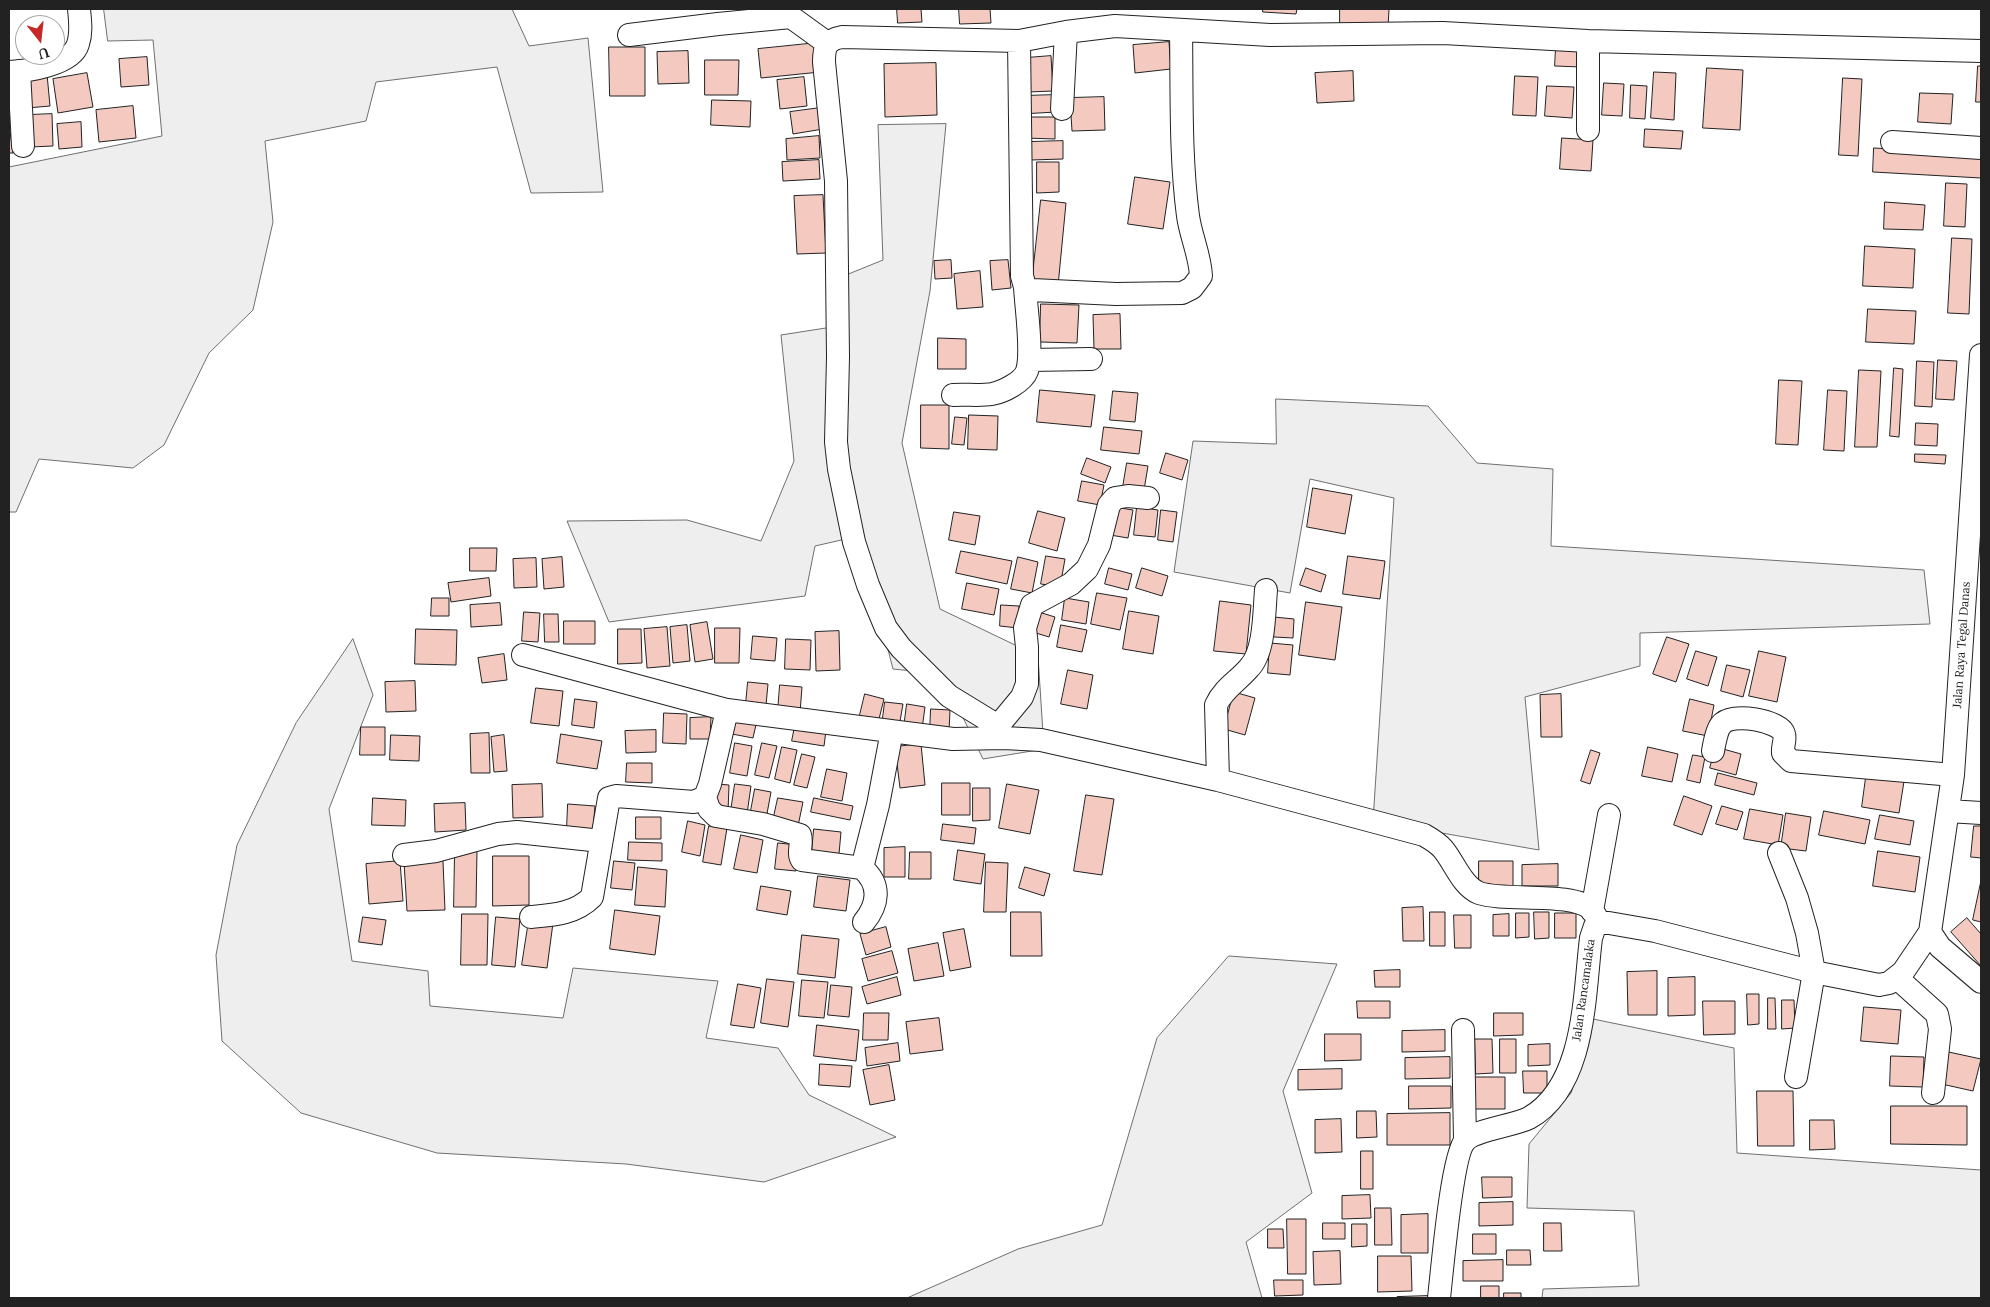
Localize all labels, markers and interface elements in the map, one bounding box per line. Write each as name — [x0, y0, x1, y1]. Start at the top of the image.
north arrow — [15, 15, 65, 65]
text: U — [36, 43, 51, 64]
street label: Jalan Raya Tegal Danas — [1950, 581, 1974, 709]
street label: Jalan Rancamalaka — [1570, 938, 1598, 1042]

